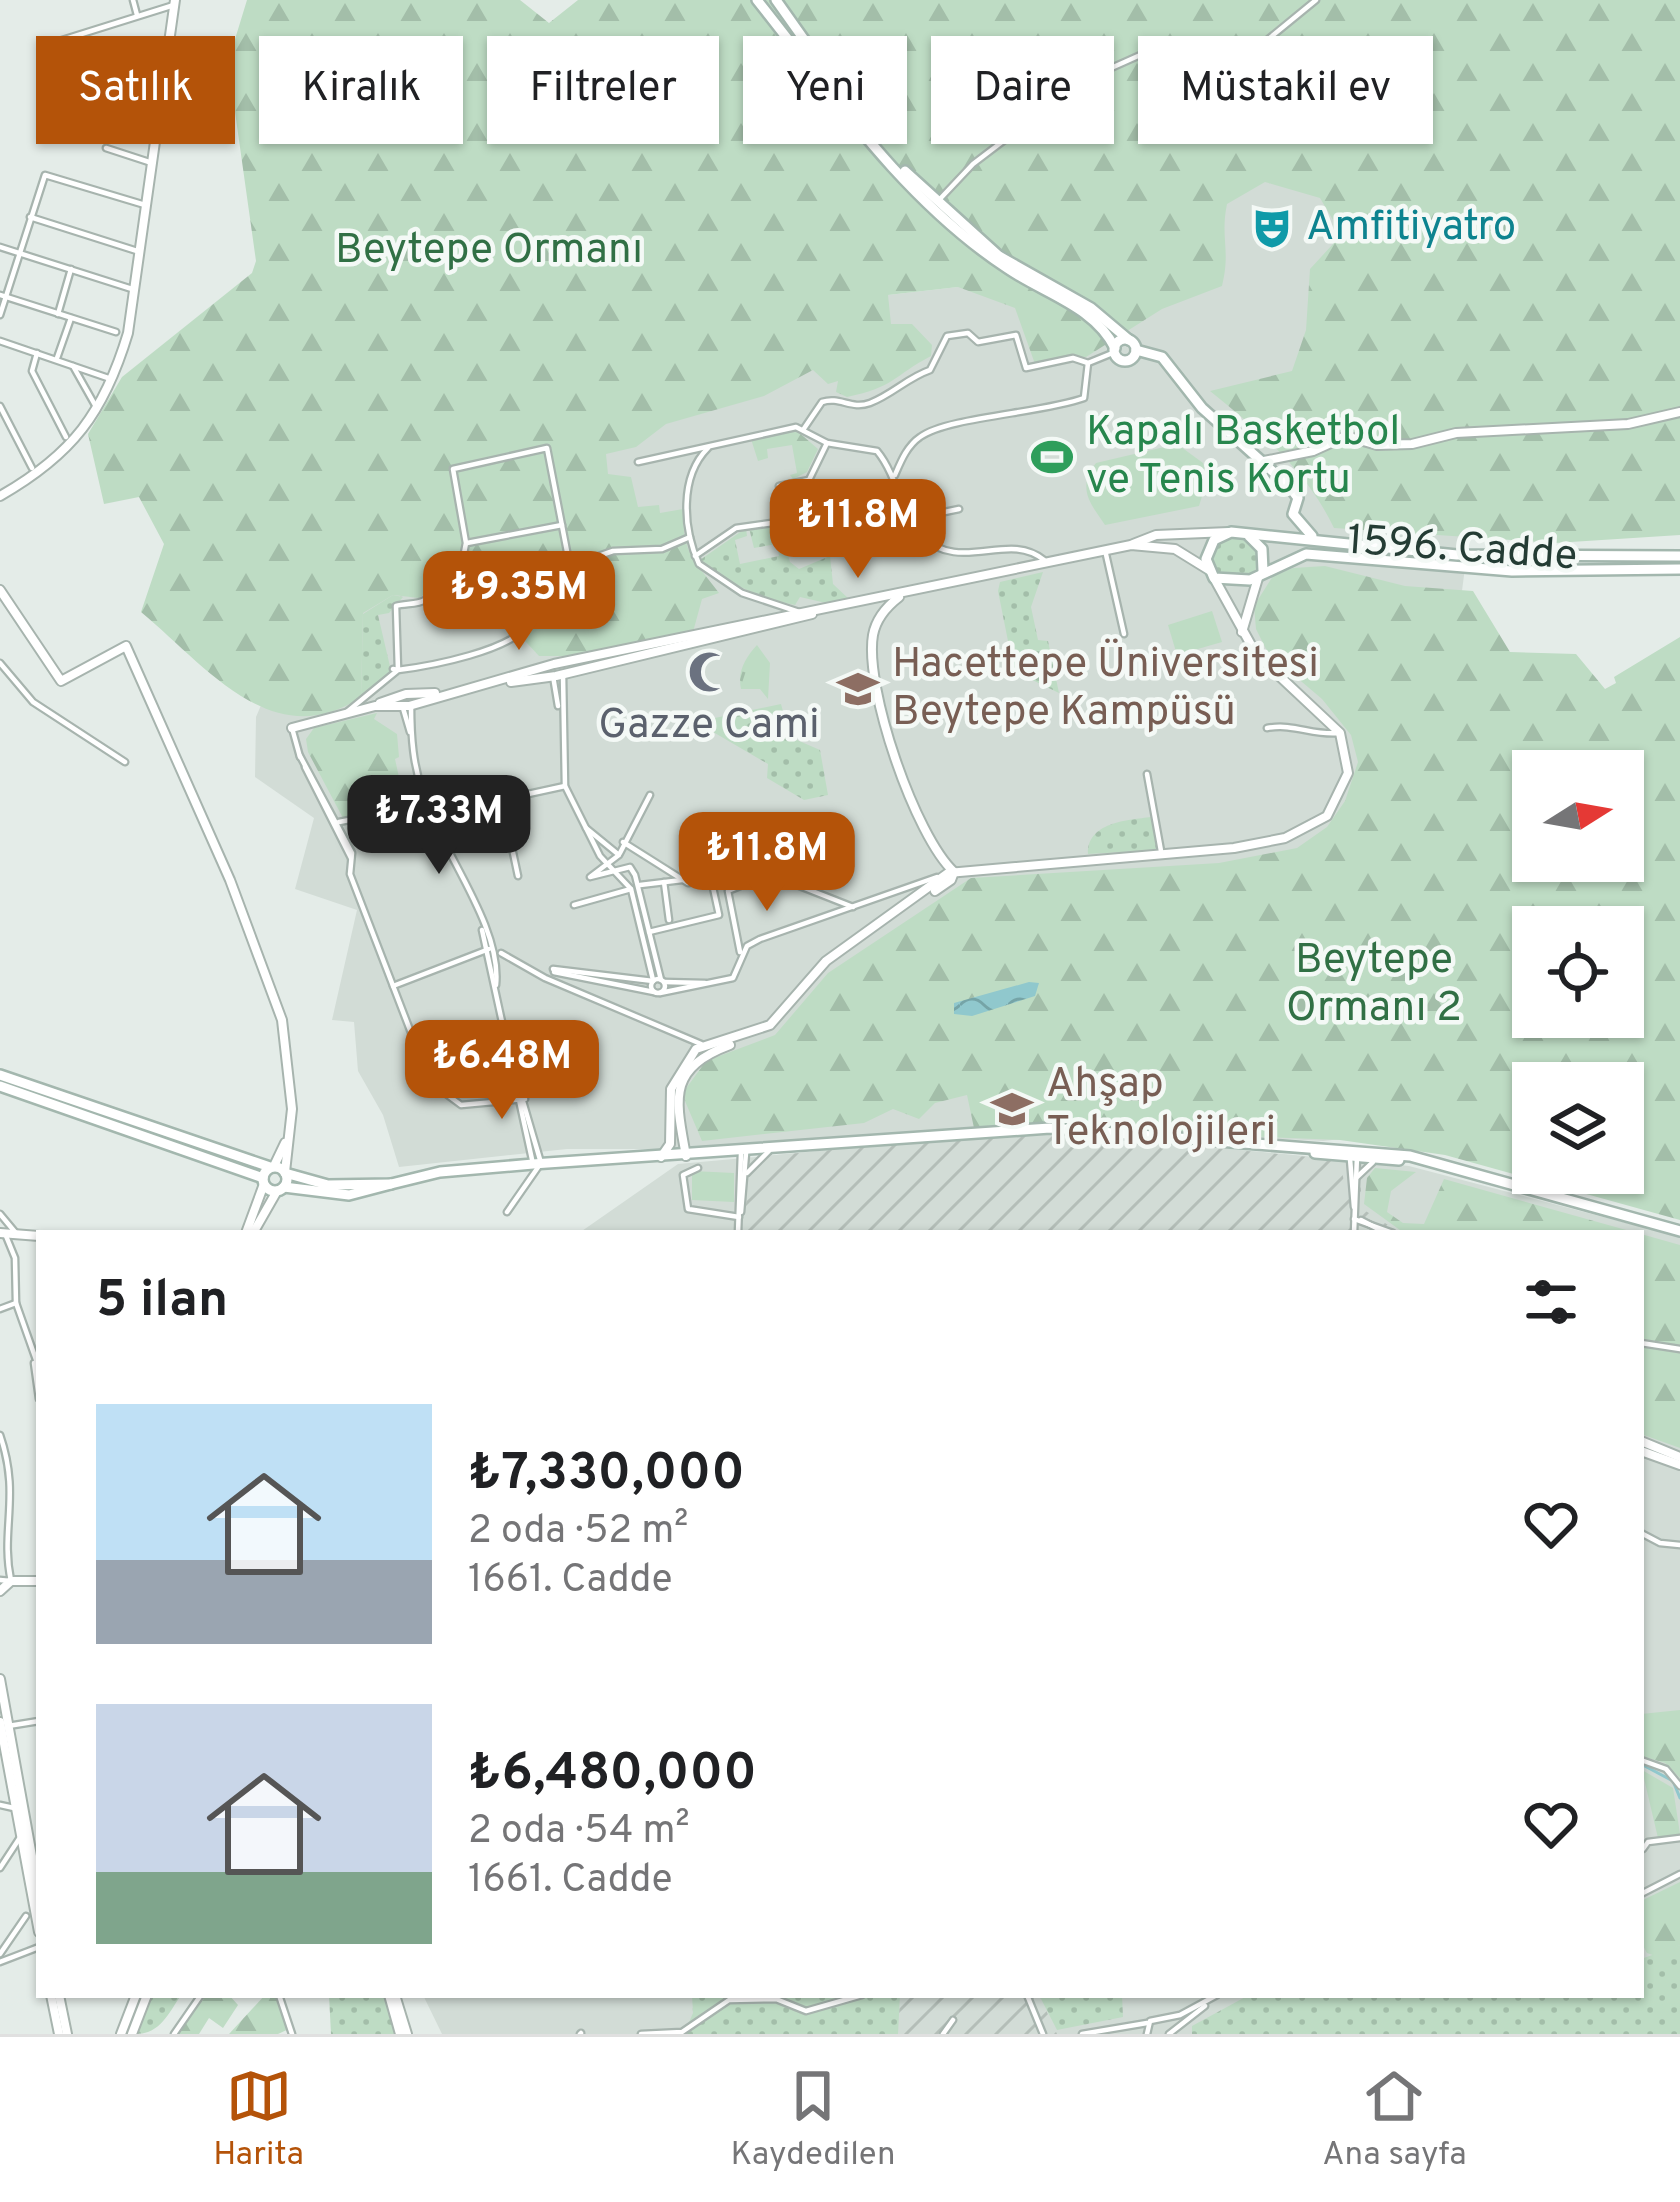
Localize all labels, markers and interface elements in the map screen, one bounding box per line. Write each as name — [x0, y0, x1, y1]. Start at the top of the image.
chip: Satılık — [36, 36, 235, 144]
chip: Kiralık — [259, 36, 463, 144]
chip: Filtreler — [487, 36, 719, 144]
chip: Yeni — [743, 36, 907, 144]
chip: Daire — [931, 36, 1114, 144]
chip: Müstakil ev — [1138, 36, 1433, 144]
place label: Amfitiyatro — [1306, 202, 1516, 255]
theatre icon: Amfitiyatro — [1249, 205, 1295, 251]
park label: Beytepe Ormanı — [335, 225, 643, 278]
place label: Kapalı Basketbol ve Tenis Kortu — [1086, 407, 1400, 508]
sports icon: Kapalı Basketbol ve Tenis Kortu — [1029, 434, 1075, 480]
pin: ₺11.8M — [760, 479, 956, 581]
text: ₺11.8M — [797, 493, 919, 542]
street label: 1596. Cadde — [1345, 516, 1579, 584]
pin: ₺9.35M — [421, 551, 617, 653]
text: ₺9.35M — [450, 565, 588, 614]
place label: Hacettepe Üniversitesi Beytepe Kampüsü — [892, 638, 1319, 740]
mosque icon: Gazze Cami — [686, 649, 732, 695]
school or university icon: Hacettepe Üniversitesi Beytepe Kampüsü — [835, 666, 881, 712]
place label: Gazze Cami — [598, 700, 820, 753]
north arrow — [1512, 750, 1644, 882]
map controls — [1512, 750, 1644, 1194]
pin: ₺7.33M — [341, 775, 537, 877]
text: ₺7.33M — [374, 789, 504, 838]
pin: ₺11.8M — [669, 812, 865, 914]
text: ₺11.8M — [706, 826, 828, 875]
button: locate — [1512, 906, 1644, 1038]
park label: Beytepe Ormanı 2 — [1286, 935, 1462, 1036]
pin: ₺6.48M — [404, 1020, 600, 1122]
text: ₺6.48M — [432, 1034, 572, 1083]
place label: Ahşap Teknolojileri — [1046, 1059, 1276, 1160]
button: layers — [1512, 1062, 1644, 1194]
school or university icon: Ahşap Teknolojileri — [989, 1086, 1035, 1132]
icon: filters — [1518, 1269, 1584, 1335]
text: 5 ilan — [96, 1270, 228, 1335]
text: ₺7,330,000 — [468, 1443, 745, 1508]
icon: home — [192, 1452, 336, 1596]
icon: heart — [1518, 1491, 1584, 1557]
text: 2 oda · 52 m² — [468, 1508, 688, 1557]
text: 1661. Cadde — [468, 1557, 673, 1606]
text: ₺6,480,000 — [468, 1743, 757, 1808]
icon: home — [192, 1752, 336, 1896]
icon: heart — [1518, 1791, 1584, 1857]
text: 2 oda · 54 m² — [468, 1808, 690, 1857]
text: 1661. Cadde — [468, 1857, 673, 1906]
tab: Harita — [213, 2063, 304, 2177]
tab: Kaydedilen — [731, 2063, 896, 2177]
tab: Ana sayfa — [1322, 2063, 1467, 2177]

